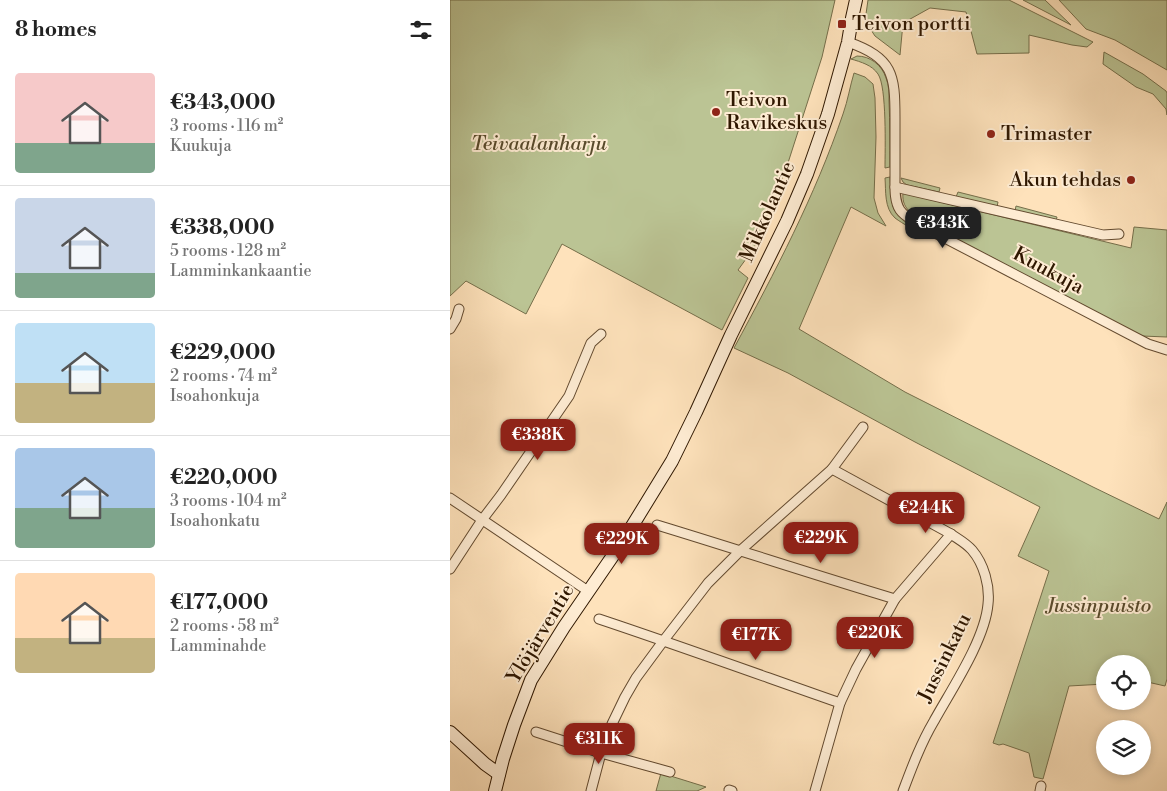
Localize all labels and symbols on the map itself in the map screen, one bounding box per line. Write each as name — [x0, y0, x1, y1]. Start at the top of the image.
place label: Teivon portti — [852, 12, 971, 37]
marker: Teivon portti — [836, 18, 848, 30]
place label: Teivon Ravikeskus — [726, 88, 827, 136]
marker: Teivon Ravikeskus — [710, 106, 722, 118]
place label: Trimaster — [1001, 122, 1092, 147]
marker: Trimaster — [985, 128, 997, 140]
park label: Teivaalanharju — [471, 132, 608, 157]
street label: Mikkolantie — [735, 158, 801, 266]
place label: Akun tehdas — [1009, 168, 1121, 193]
marker: Akun tehdas — [1125, 174, 1137, 186]
pin: €343K — [908, 206, 978, 249]
street label: Kuukuja — [1008, 242, 1089, 300]
pin: €338K — [503, 418, 573, 461]
pin: €244K — [891, 492, 961, 534]
pin: €229K — [587, 522, 657, 565]
pin: €229K — [786, 522, 856, 564]
street label: Ylöjärventie — [501, 580, 581, 689]
park label: Jussinpuisto — [1045, 594, 1151, 619]
street label: Jussinkatu — [912, 609, 977, 707]
pin: €220K — [840, 616, 910, 659]
pin: €177K — [721, 618, 791, 661]
pin: €311K — [564, 722, 634, 765]

